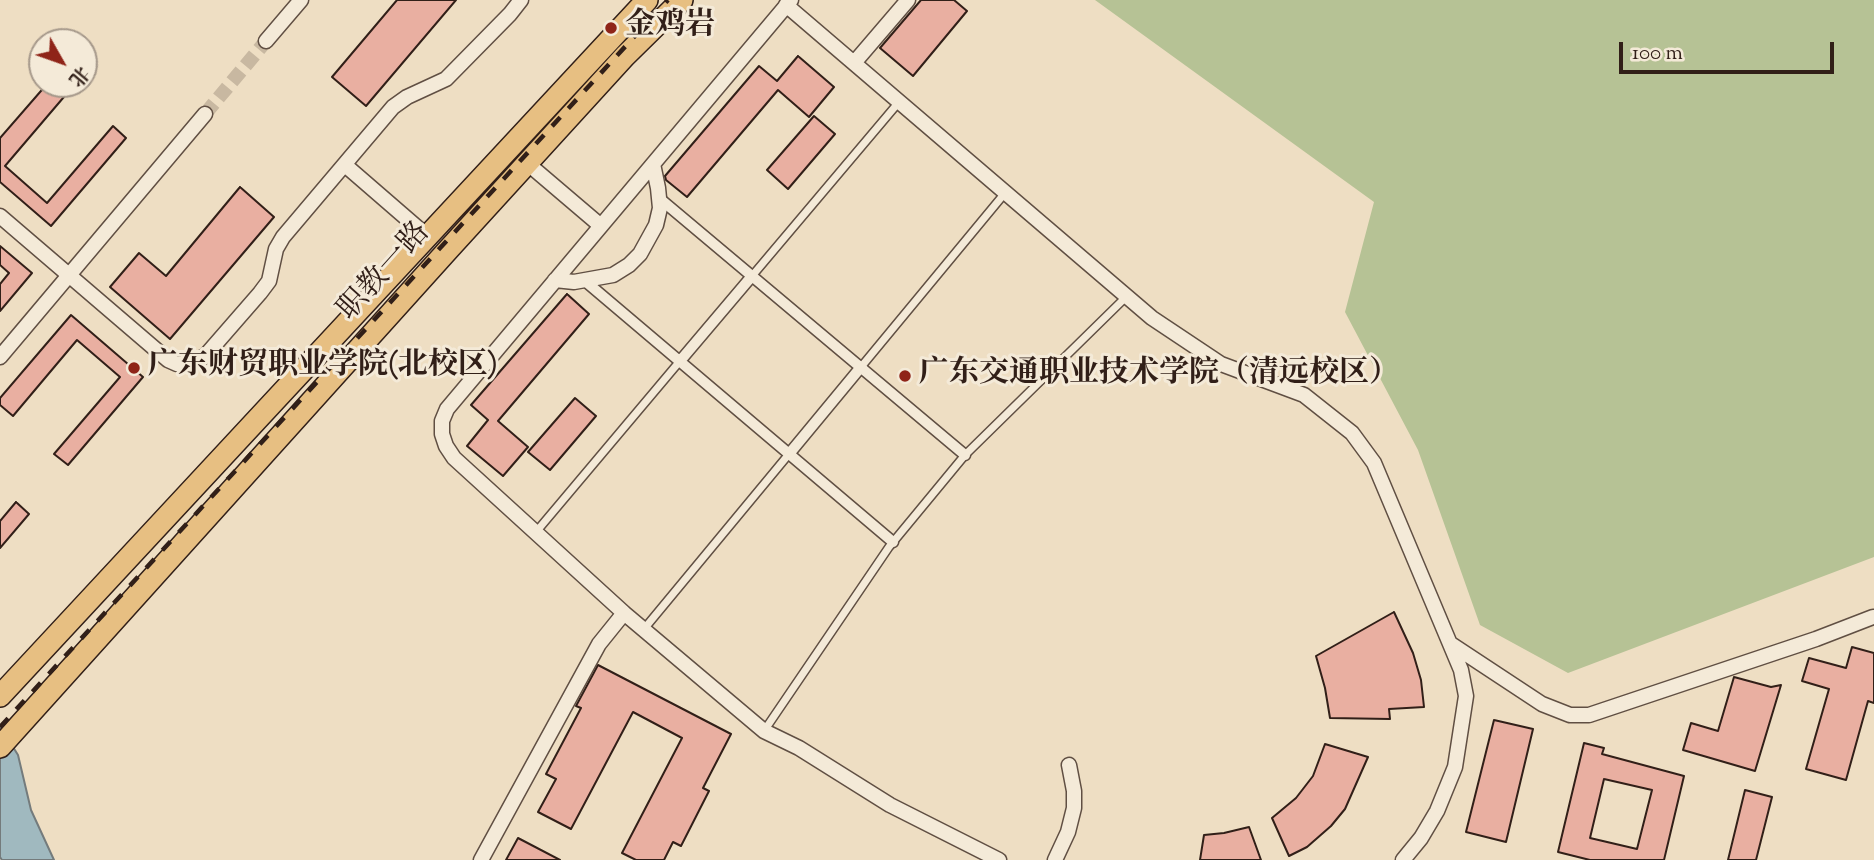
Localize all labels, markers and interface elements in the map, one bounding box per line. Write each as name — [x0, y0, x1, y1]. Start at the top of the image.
place label: 金鸡岩 — [625, 10, 715, 46]
marker: 金鸡岩 — [603, 20, 619, 36]
north arrow — [28, 28, 98, 98]
scale bar — [1622, 28, 1837, 72]
text: 100 m — [1632, 39, 1683, 69]
text: 北 — [61, 60, 94, 91]
street label: 职教一路 — [332, 216, 440, 330]
place label: 广东财贸职业学院(北校区) — [148, 350, 498, 386]
place label: 广东交通职业技术学院（清远校区） — [919, 358, 1399, 394]
marker: 广东财贸职业学院(北校区) — [126, 360, 142, 376]
marker: 广东交通职业技术学院（清远校区） — [897, 368, 913, 384]

